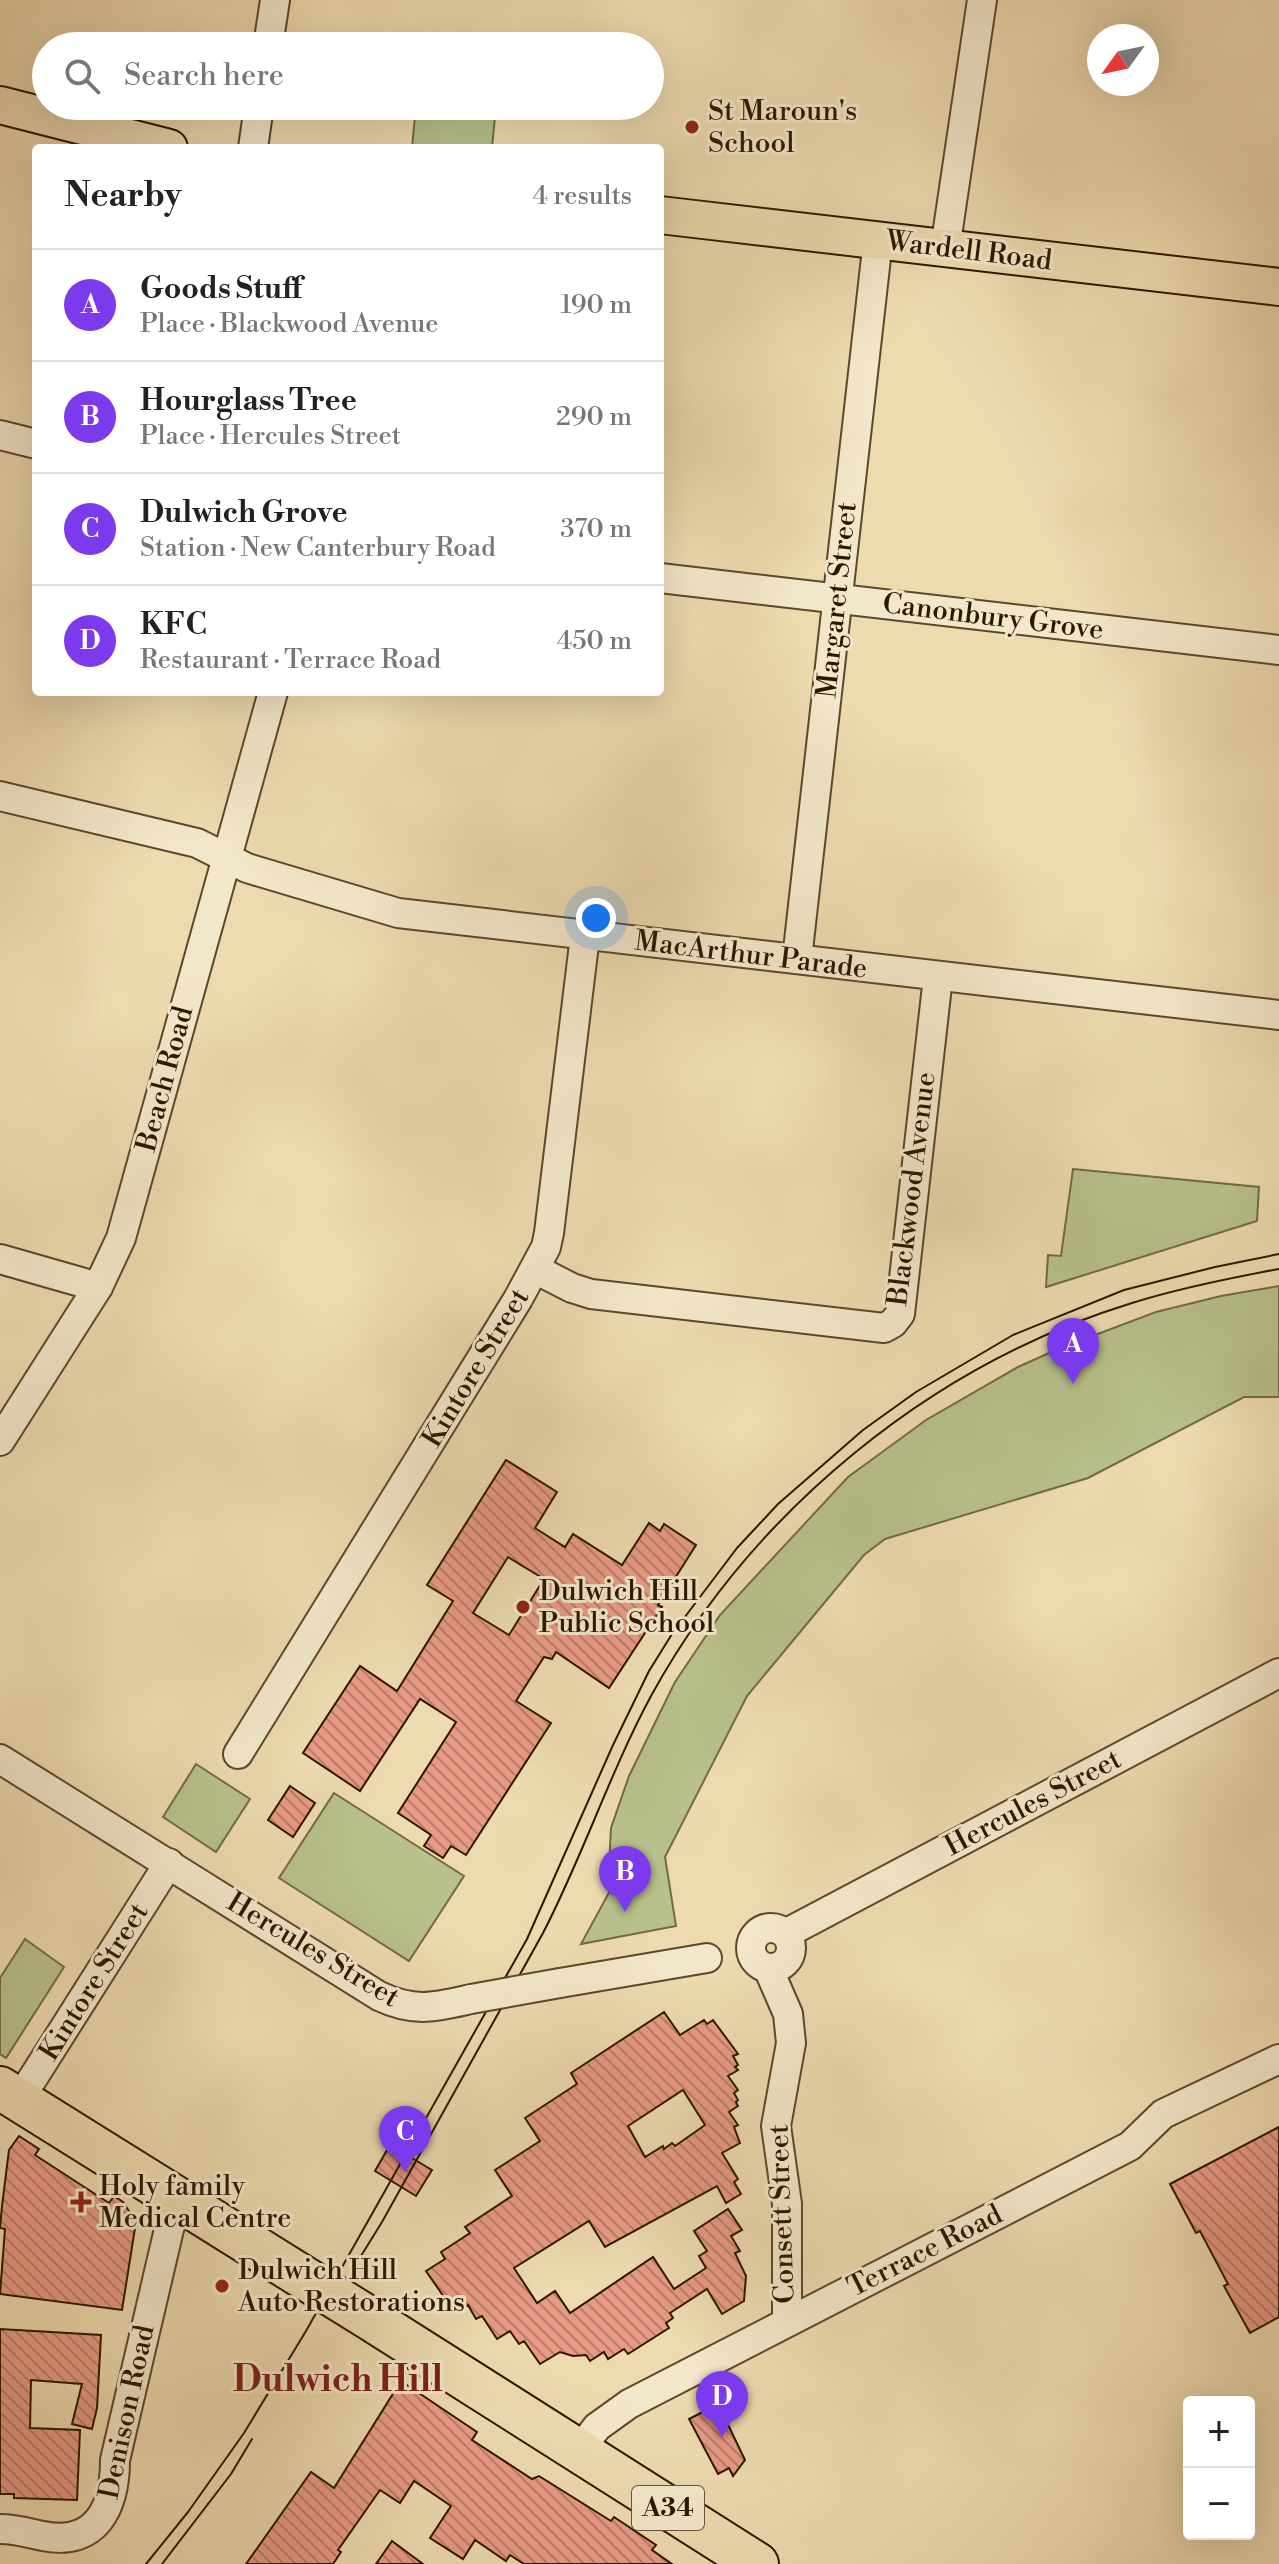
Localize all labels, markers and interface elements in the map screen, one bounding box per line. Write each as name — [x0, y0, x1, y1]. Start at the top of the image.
north arrow — [1087, 24, 1159, 96]
search box — [32, 32, 664, 120]
icon: search — [60, 54, 104, 98]
text: Search here — [124, 57, 284, 95]
place label: St Maroun's School — [708, 94, 857, 161]
marker: St Maroun's School — [683, 118, 701, 136]
text: Nearby — [64, 175, 182, 217]
text: 4 results — [533, 180, 632, 212]
street label: Wardell Road — [883, 223, 1054, 279]
text: Goods Stuff — [140, 270, 302, 308]
text: A — [81, 289, 99, 321]
text: 190 m — [561, 289, 632, 321]
text: Place · Blackwood Avenue — [140, 308, 438, 340]
text: Hourglass Tree — [140, 382, 357, 420]
text: B — [80, 401, 100, 433]
text: 290 m — [556, 401, 632, 433]
text: Place · Hercules Street — [140, 420, 401, 452]
text: Dulwich Grove — [140, 494, 348, 532]
street label: Margaret Street — [809, 500, 865, 700]
text: C — [81, 513, 99, 545]
text: 370 m — [560, 513, 632, 545]
text: Station · New Canterbury Road — [140, 532, 496, 564]
street label: Canonbury Grove — [881, 586, 1105, 648]
text: KFC — [140, 606, 207, 644]
text: D — [80, 625, 100, 657]
text: 450 m — [557, 625, 632, 657]
text: Restaurant · Terrace Road — [140, 644, 441, 676]
your location — [576, 898, 616, 938]
street label: MacArthur Parade — [633, 923, 869, 987]
street label: Beach Road — [129, 1002, 201, 1157]
street label: Blackwood Avenue — [880, 1070, 944, 1309]
street label: Kintore Street — [415, 1282, 537, 1454]
pin: A — [1047, 1318, 1099, 1384]
place label: Dulwich Hill Public School — [539, 1574, 714, 1641]
marker: Dulwich Hill Public School — [514, 1598, 532, 1616]
street label: Hercules Street — [939, 1742, 1127, 1864]
pin: B — [599, 1846, 651, 1912]
street label: Hercules Street — [220, 1885, 406, 2015]
street label: Kintore Street — [32, 1897, 156, 2067]
pin: C — [379, 2106, 431, 2172]
street label: Consett Street — [761, 2124, 803, 2304]
place label: Holy family Medical Centre — [99, 2169, 291, 2236]
marker: Holy family Medical Centre — [70, 2191, 92, 2213]
street label: Terrace Road — [842, 2197, 1008, 2305]
place label: Dulwich Hill Auto Restorations — [237, 2253, 465, 2320]
marker: Dulwich Hill Auto Restorations — [213, 2277, 231, 2295]
street label: Denison Road — [91, 2322, 163, 2502]
district label: Dulwich Hill — [233, 2358, 443, 2403]
pin: D — [696, 2371, 748, 2437]
map controls — [1183, 2396, 1255, 2540]
button: + — [1183, 2396, 1255, 2468]
button: − — [1183, 2468, 1255, 2540]
road number: A34 — [632, 2486, 704, 2530]

